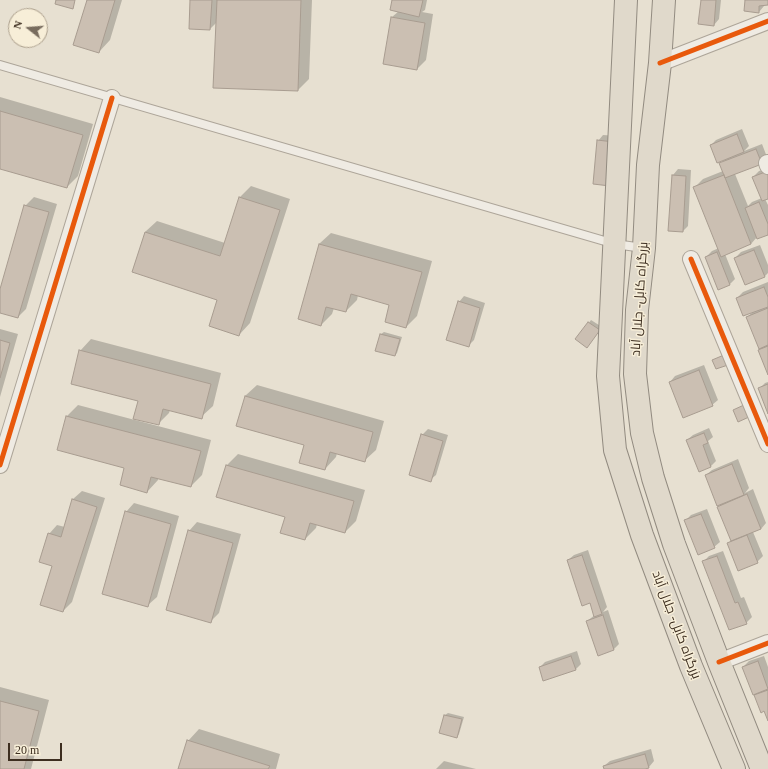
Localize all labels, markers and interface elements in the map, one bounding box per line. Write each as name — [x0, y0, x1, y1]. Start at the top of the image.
north arrow — [8, 8, 48, 48]
text: N — [11, 19, 24, 30]
street label: بزرگراه کابل- جلال آباد — [628, 241, 652, 357]
street label: بزرگراه کابل- جلال آباد — [648, 569, 704, 681]
scale bar — [10, 735, 64, 761]
text: 20 m — [15, 743, 39, 757]

